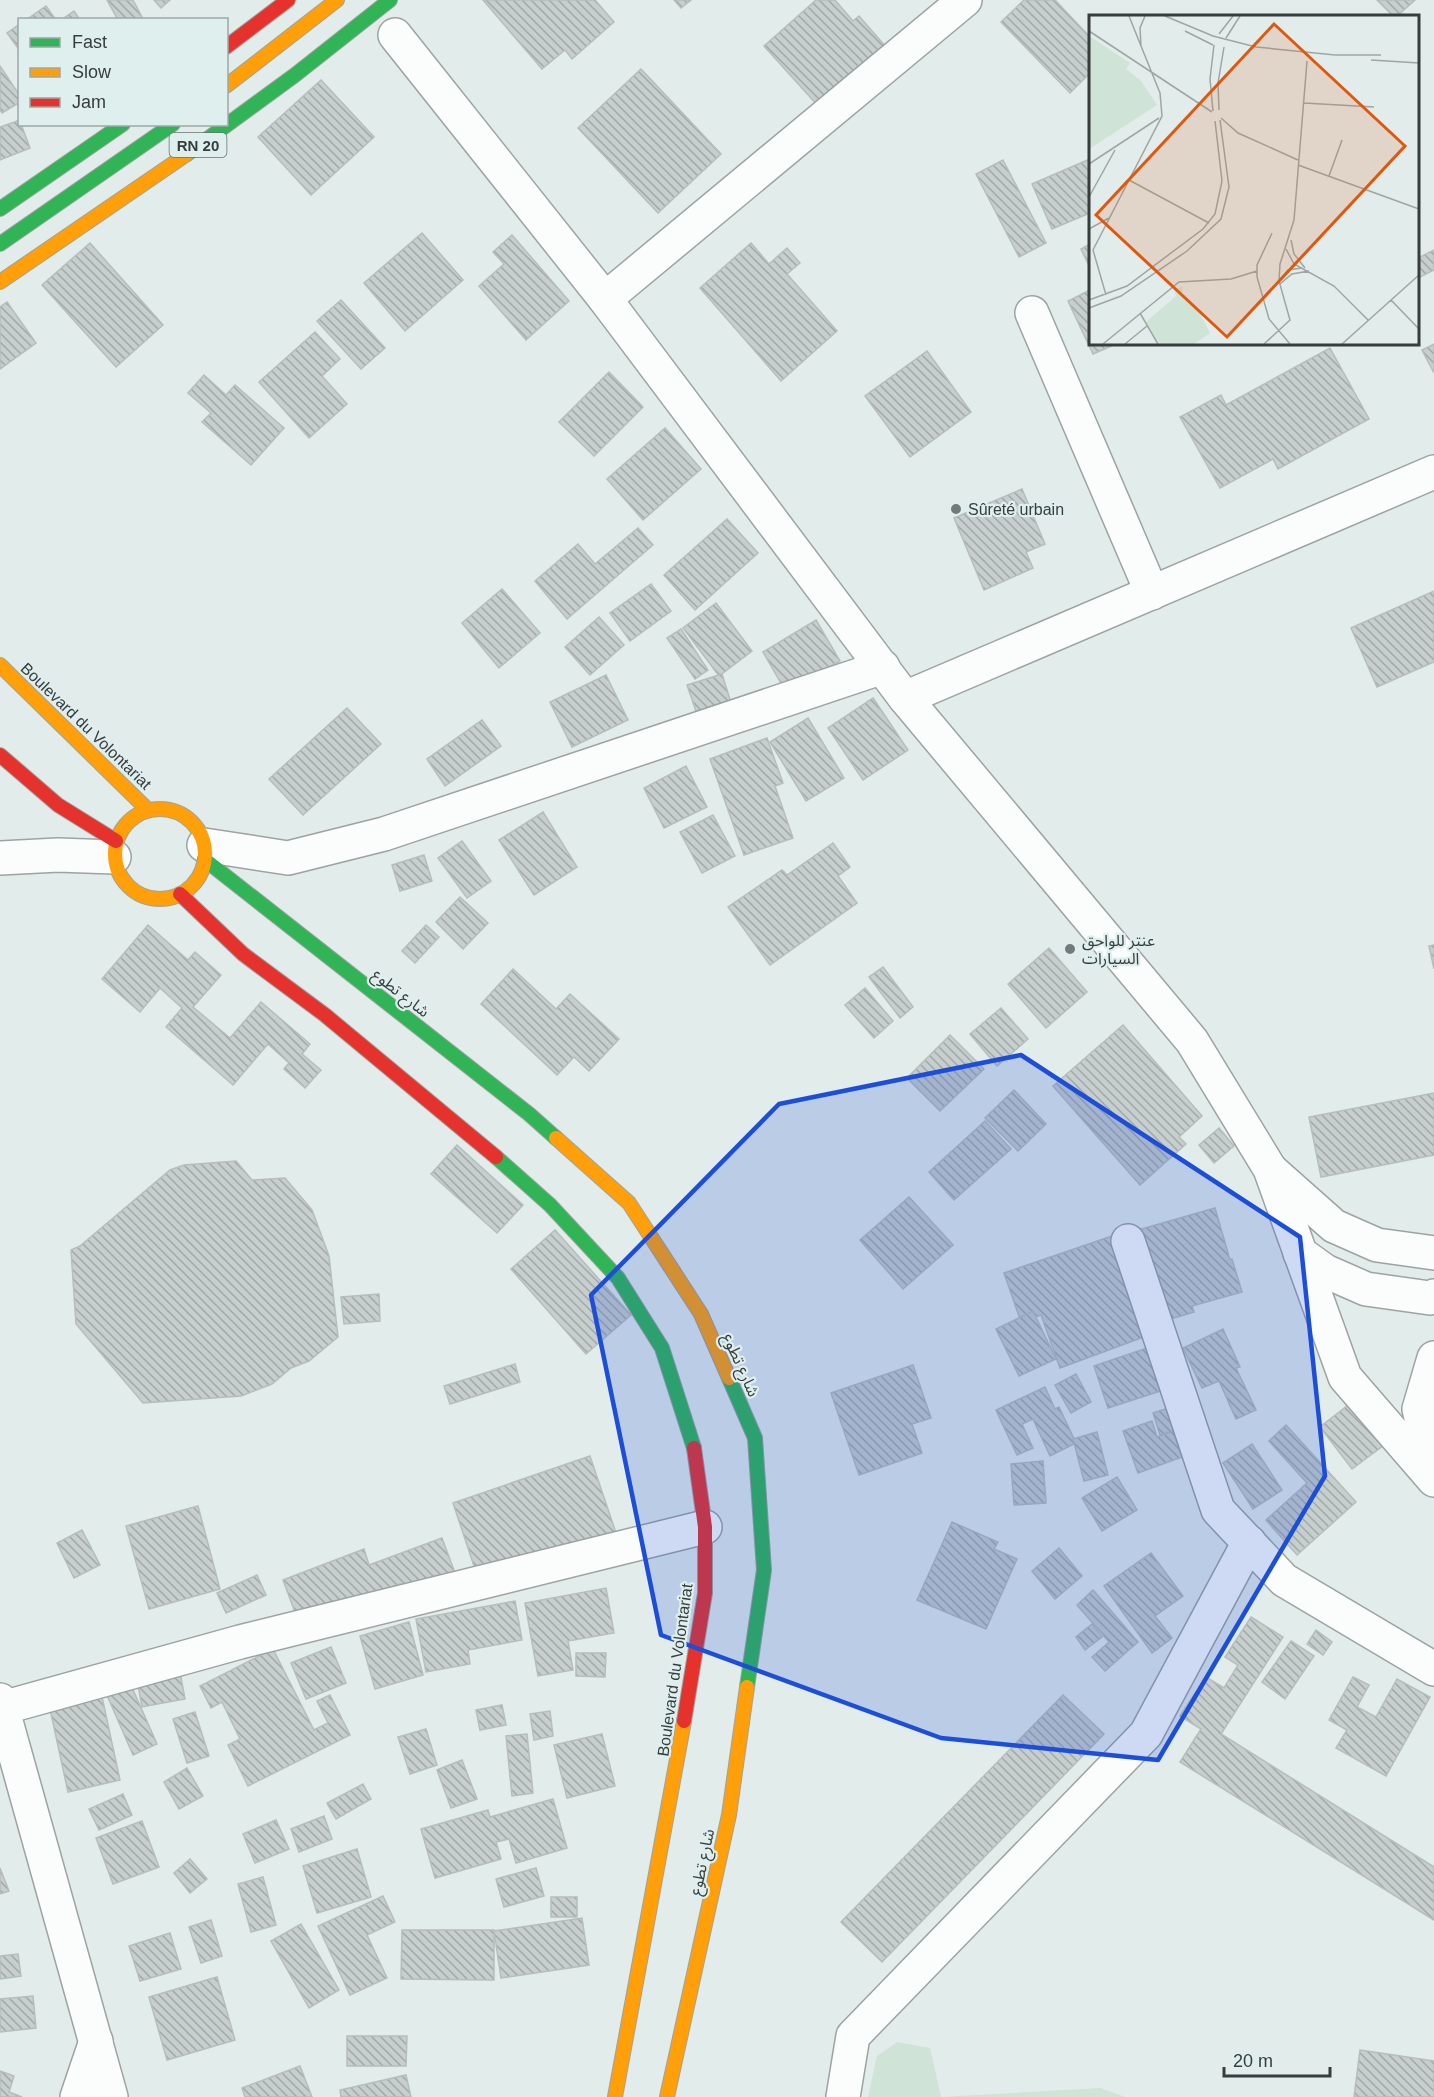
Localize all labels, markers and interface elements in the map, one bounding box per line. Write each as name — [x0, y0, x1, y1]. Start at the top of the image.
inset map — [1089, 15, 1419, 345]
legend — [18, 18, 228, 126]
text: Fast — [72, 32, 107, 52]
text: Slow — [72, 62, 112, 82]
text: Jam — [72, 92, 106, 112]
road number: RN 20 — [170, 133, 226, 157]
place label: Sûreté urbain — [968, 501, 1064, 518]
marker: Sûreté urbain — [949, 502, 963, 516]
street label: Boulevard du Volontariat — [17, 659, 155, 793]
place label: عنتر للواحق السيارات — [1082, 932, 1155, 968]
marker: عنتر للواحق السيارات — [1063, 942, 1077, 956]
street label: شارع تطوع — [367, 966, 433, 1024]
street label: شارع تطوع — [716, 1331, 762, 1401]
street label: Boulevard du Volontariat — [654, 1582, 696, 1758]
street label: شارع تطوع — [687, 1827, 721, 1898]
scale bar — [1224, 2040, 1330, 2078]
text: 20 m — [1233, 2051, 1273, 2071]

